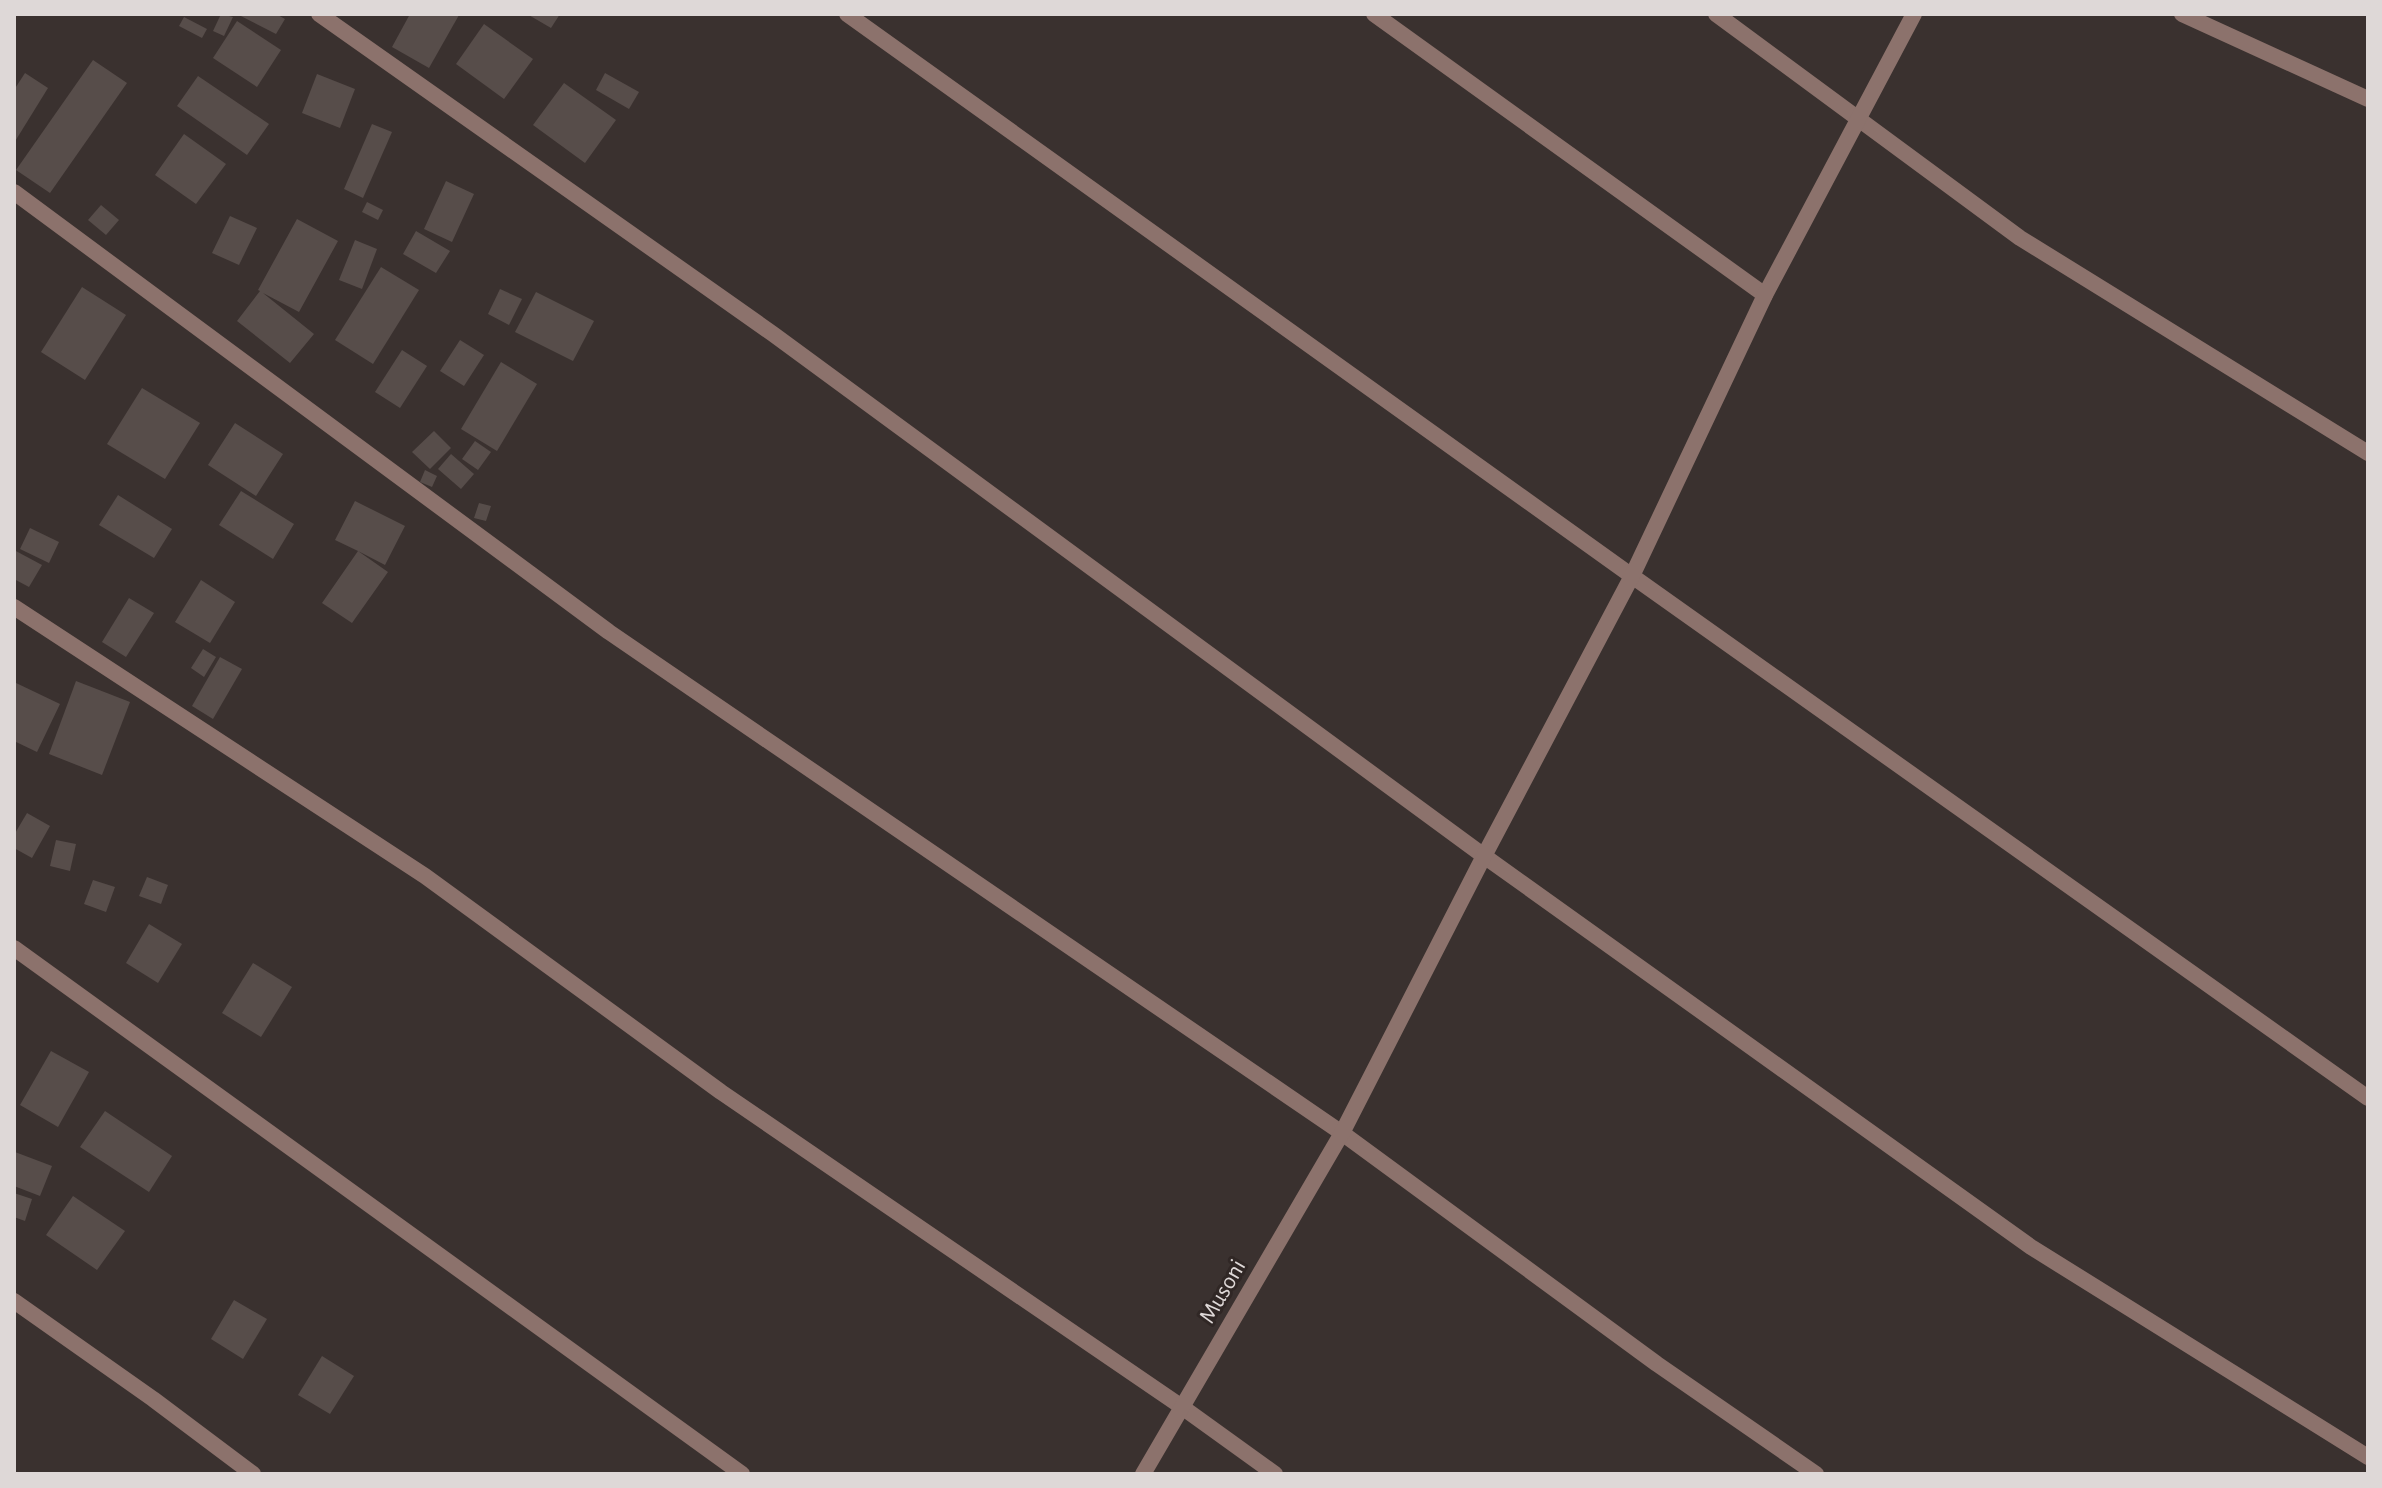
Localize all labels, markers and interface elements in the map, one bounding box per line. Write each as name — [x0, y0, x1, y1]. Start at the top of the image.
street label: Musoni — [1195, 1255, 1251, 1328]

